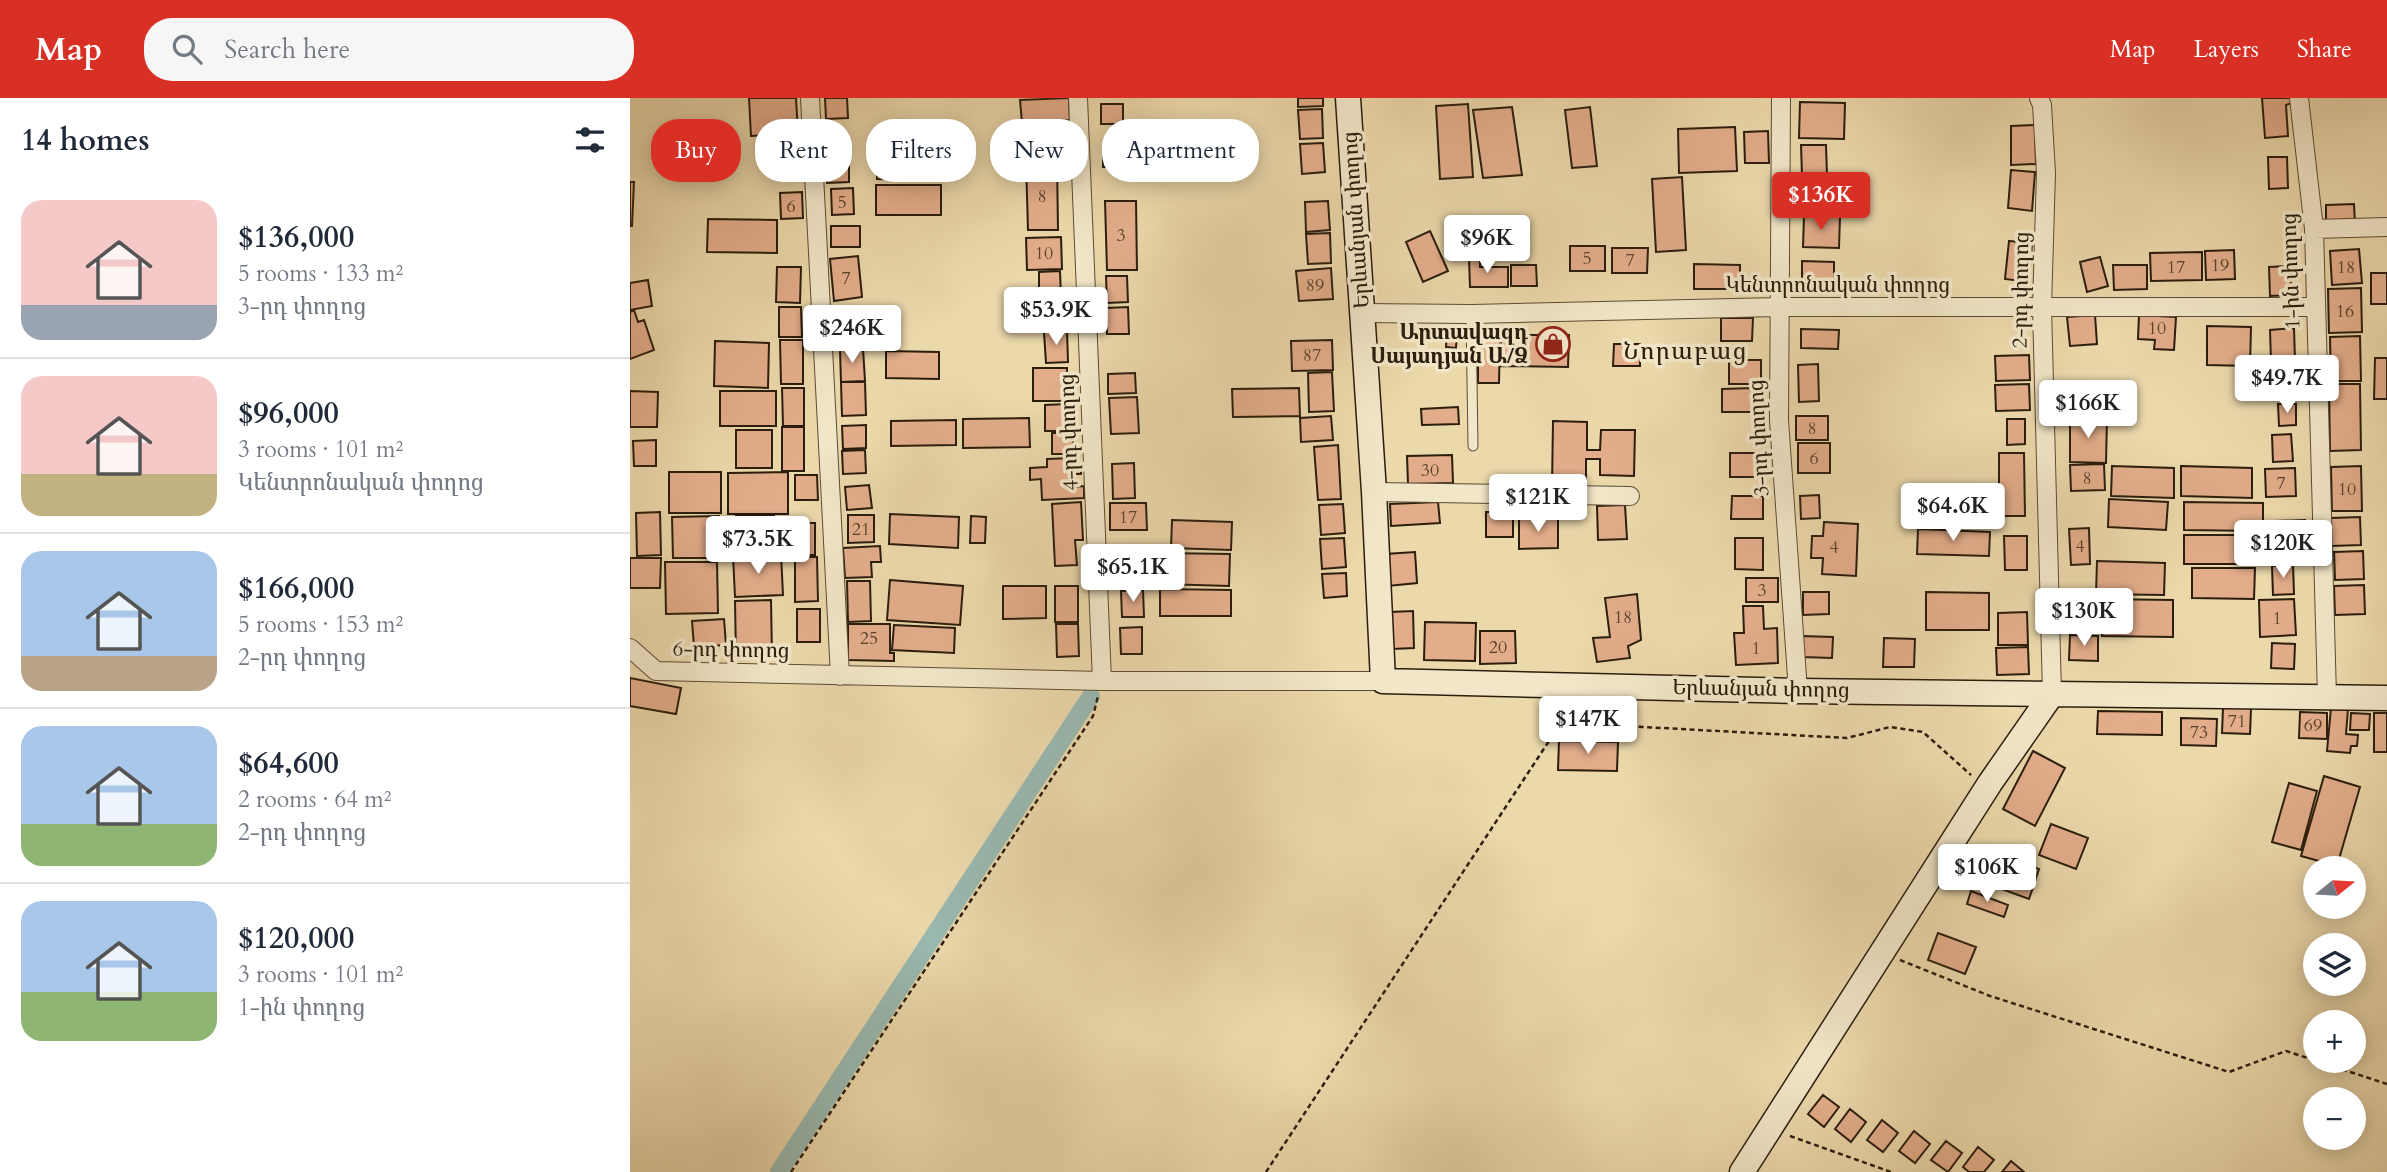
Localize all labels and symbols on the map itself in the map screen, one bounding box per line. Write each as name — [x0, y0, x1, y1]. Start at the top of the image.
street label: Երևանյան փողոց — [1335, 131, 1377, 309]
pin: $136K — [1772, 172, 1870, 232]
house number: 8 — [1037, 184, 1047, 209]
house number: 5 — [837, 190, 847, 215]
house number: 6 — [786, 194, 796, 219]
street label: 1-ին փողոց — [2274, 212, 2308, 330]
pin: $96K — [1446, 216, 1528, 275]
house number: 3 — [1116, 223, 1126, 248]
street label: 2-րդ փողոց — [2005, 231, 2037, 349]
house number: 10 — [1035, 241, 1053, 266]
house number: 5 — [1582, 246, 1592, 271]
house number: 7 — [1625, 248, 1635, 273]
house number: 19 — [2211, 253, 2229, 278]
house number: 17 — [2167, 255, 2185, 280]
house number: 18 — [2337, 255, 2355, 280]
house number: 7 — [841, 266, 851, 291]
street label: Կենտրոնական փողոց — [1726, 271, 1950, 300]
house number: 89 — [1306, 273, 1324, 298]
pin: $53.9K — [999, 288, 1113, 347]
house number: 16 — [2336, 299, 2354, 324]
pin: $246K — [803, 306, 901, 365]
house number: 10 — [2148, 316, 2166, 341]
place label: Արտավազդ Սայադյան Ա/Ձ — [1370, 318, 1528, 371]
shop icon: Արտավազդ Սայադյան Ա/Ձ — [1534, 325, 1572, 363]
district label: Նորաբաց — [1624, 335, 1748, 368]
house number: 87 — [1303, 343, 1321, 368]
pin: $49.7K — [2230, 356, 2344, 415]
street label: 4-րդ փողոց — [1052, 373, 1086, 491]
street label: 3-րդ փողոց — [1741, 379, 1777, 497]
pin: $166K — [2039, 380, 2137, 440]
house number: 8 — [1807, 416, 1817, 441]
house number: 6 — [1809, 446, 1819, 471]
house number: 30 — [1421, 458, 1439, 483]
house number: 8 — [2082, 466, 2092, 491]
house number: 7 — [2276, 471, 2286, 496]
pin: $121K — [1489, 474, 1587, 534]
house number: 10 — [2338, 477, 2356, 502]
pin: $64.6K — [1896, 484, 2010, 543]
house number: 17 — [1119, 505, 1137, 530]
pin: $73.5K — [701, 517, 815, 576]
house number: 21 — [852, 517, 870, 542]
pin: $120K — [2234, 520, 2332, 580]
house number: 4 — [2075, 534, 2085, 559]
house number: 4 — [1829, 535, 1839, 560]
pin: $65.1K — [1076, 545, 1190, 604]
house number: 3 — [1757, 578, 1767, 603]
pin: $130K — [2035, 588, 2133, 648]
house number: 18 — [1614, 605, 1632, 630]
house number: 1 — [2272, 606, 2282, 631]
house number: 25 — [860, 626, 878, 651]
street label: 6-րդ փողոց — [672, 634, 790, 666]
house number: 20 — [1489, 635, 1507, 660]
house number: 1 — [1751, 636, 1761, 661]
street label: Երևանյան փողոց — [1672, 673, 1850, 705]
pin: $147K — [1539, 696, 1637, 756]
house number: 71 — [2228, 709, 2246, 734]
house number: 69 — [2304, 713, 2322, 738]
house number: 73 — [2190, 720, 2208, 745]
pin: $106K — [1938, 844, 2036, 904]
north arrow — [2303, 856, 2366, 919]

